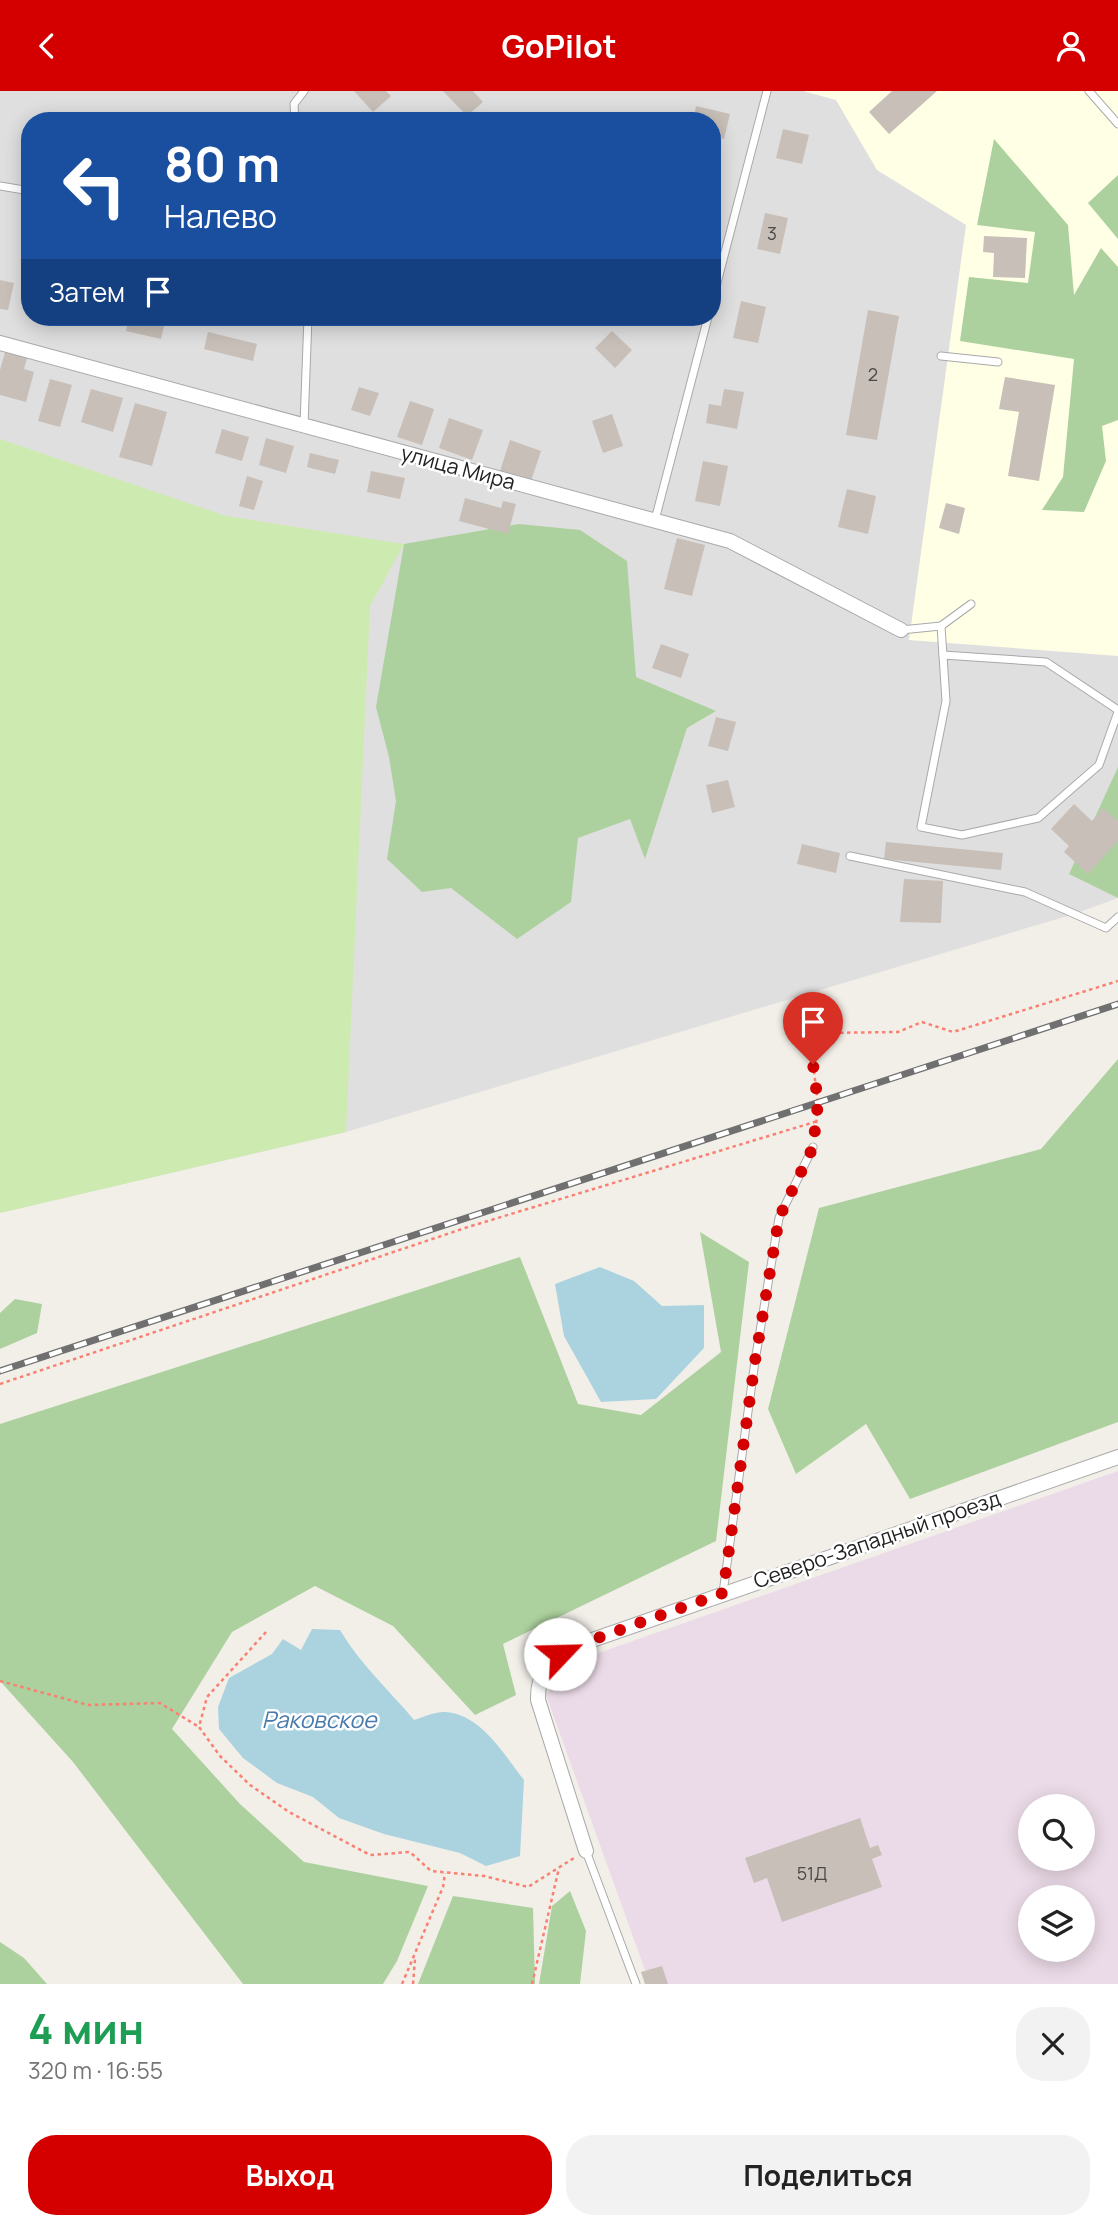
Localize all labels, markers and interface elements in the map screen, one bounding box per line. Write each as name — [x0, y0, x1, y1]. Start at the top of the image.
text: GoPilot — [501, 24, 617, 68]
icon: back — [28, 27, 66, 65]
icon: person — [1052, 27, 1090, 65]
text: 80 m — [164, 130, 280, 197]
icon: left — [49, 140, 140, 231]
text: Налево — [164, 194, 277, 238]
house number: 3 — [767, 221, 777, 245]
icon: arrive — [139, 273, 177, 311]
text: Затем — [49, 274, 125, 310]
house number: 2 — [868, 362, 878, 386]
street label: улица Мира — [398, 438, 519, 496]
pin — [783, 992, 843, 1064]
icon: arrive — [794, 1003, 832, 1041]
street label: Северо-Западный проезд — [750, 1484, 1004, 1595]
position arrow — [523, 1617, 597, 1691]
water label: Раковское — [262, 1703, 378, 1735]
map controls — [1018, 1794, 1095, 1962]
button: search — [1018, 1794, 1095, 1871]
house number: 51Д — [797, 1861, 827, 1885]
button: layers — [1018, 1885, 1095, 1962]
text: 4 мин — [28, 1999, 144, 2057]
button: close — [1016, 2007, 1090, 2081]
text: 320 m · 16:55 — [28, 2054, 163, 2086]
button: Выход — [28, 2135, 552, 2215]
button: Поделиться — [566, 2135, 1090, 2215]

